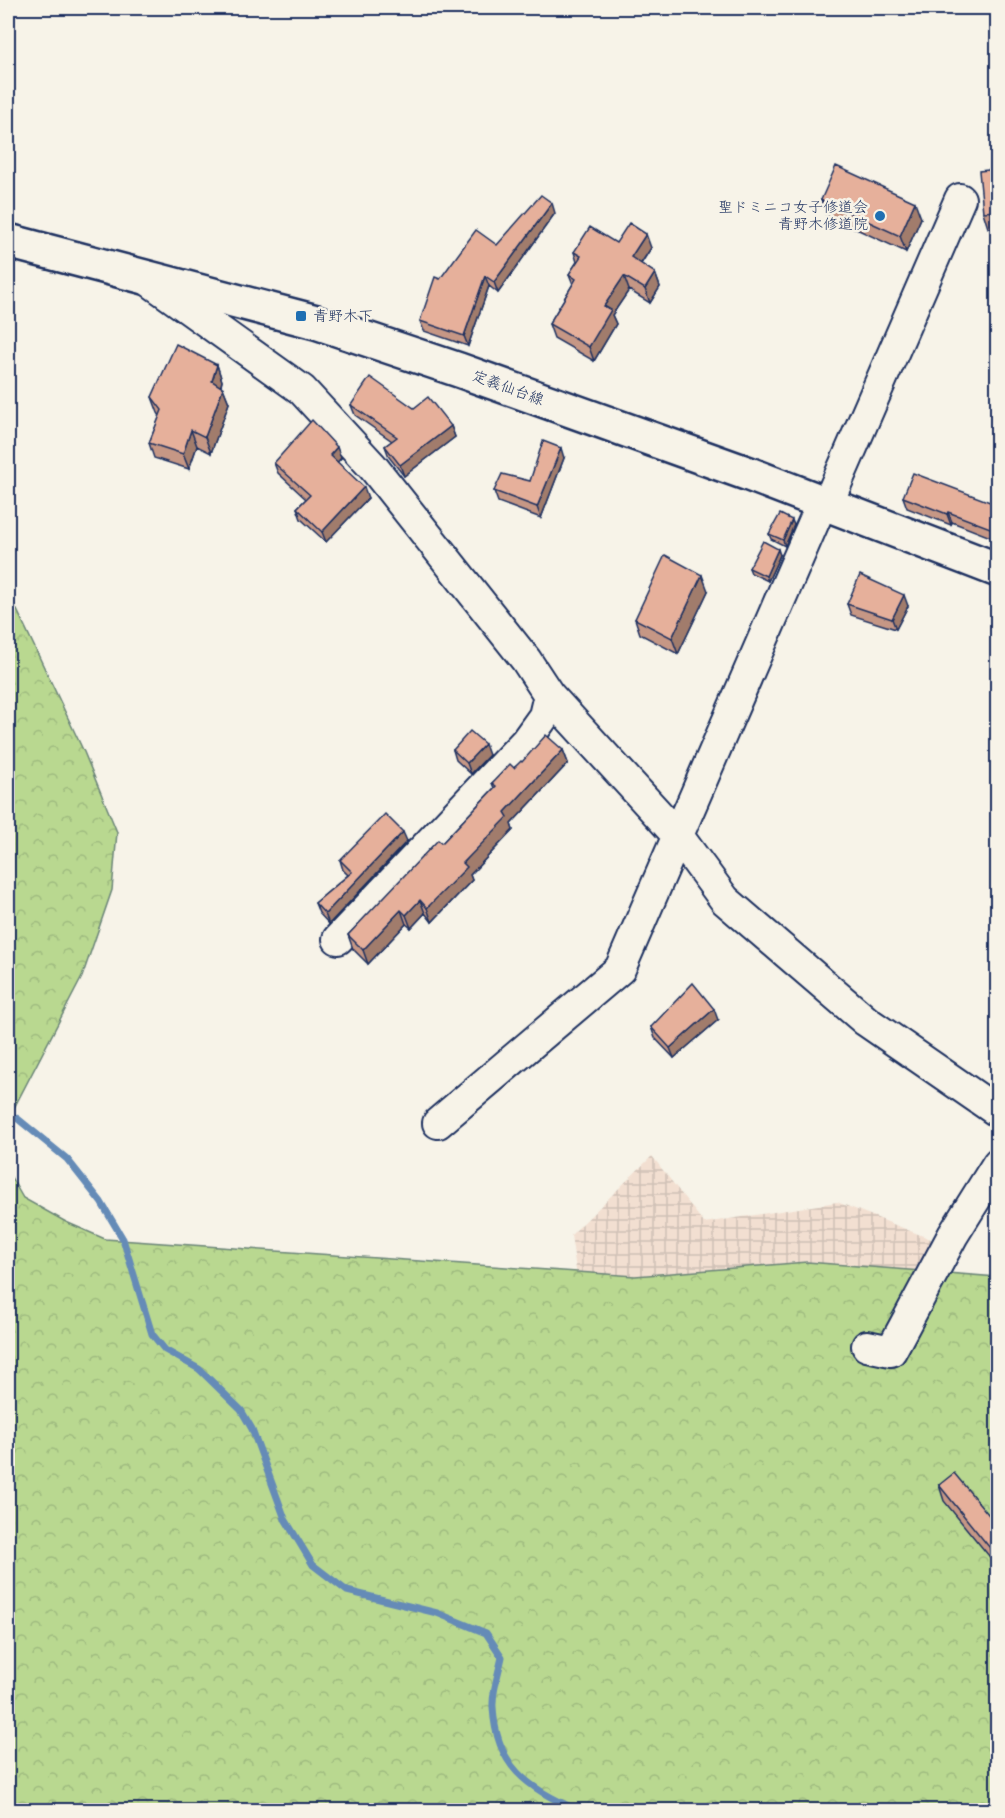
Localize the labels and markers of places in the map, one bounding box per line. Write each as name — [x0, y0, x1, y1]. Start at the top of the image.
place label: 聖ドミニコ女子修道会 青野木修道院 — [718, 198, 868, 234]
marker: 聖ドミニコ女子修道会 青野木修道院 — [873, 209, 887, 223]
place label: 青野木下 — [313, 307, 373, 326]
marker: 青野木下 — [294, 309, 308, 323]

